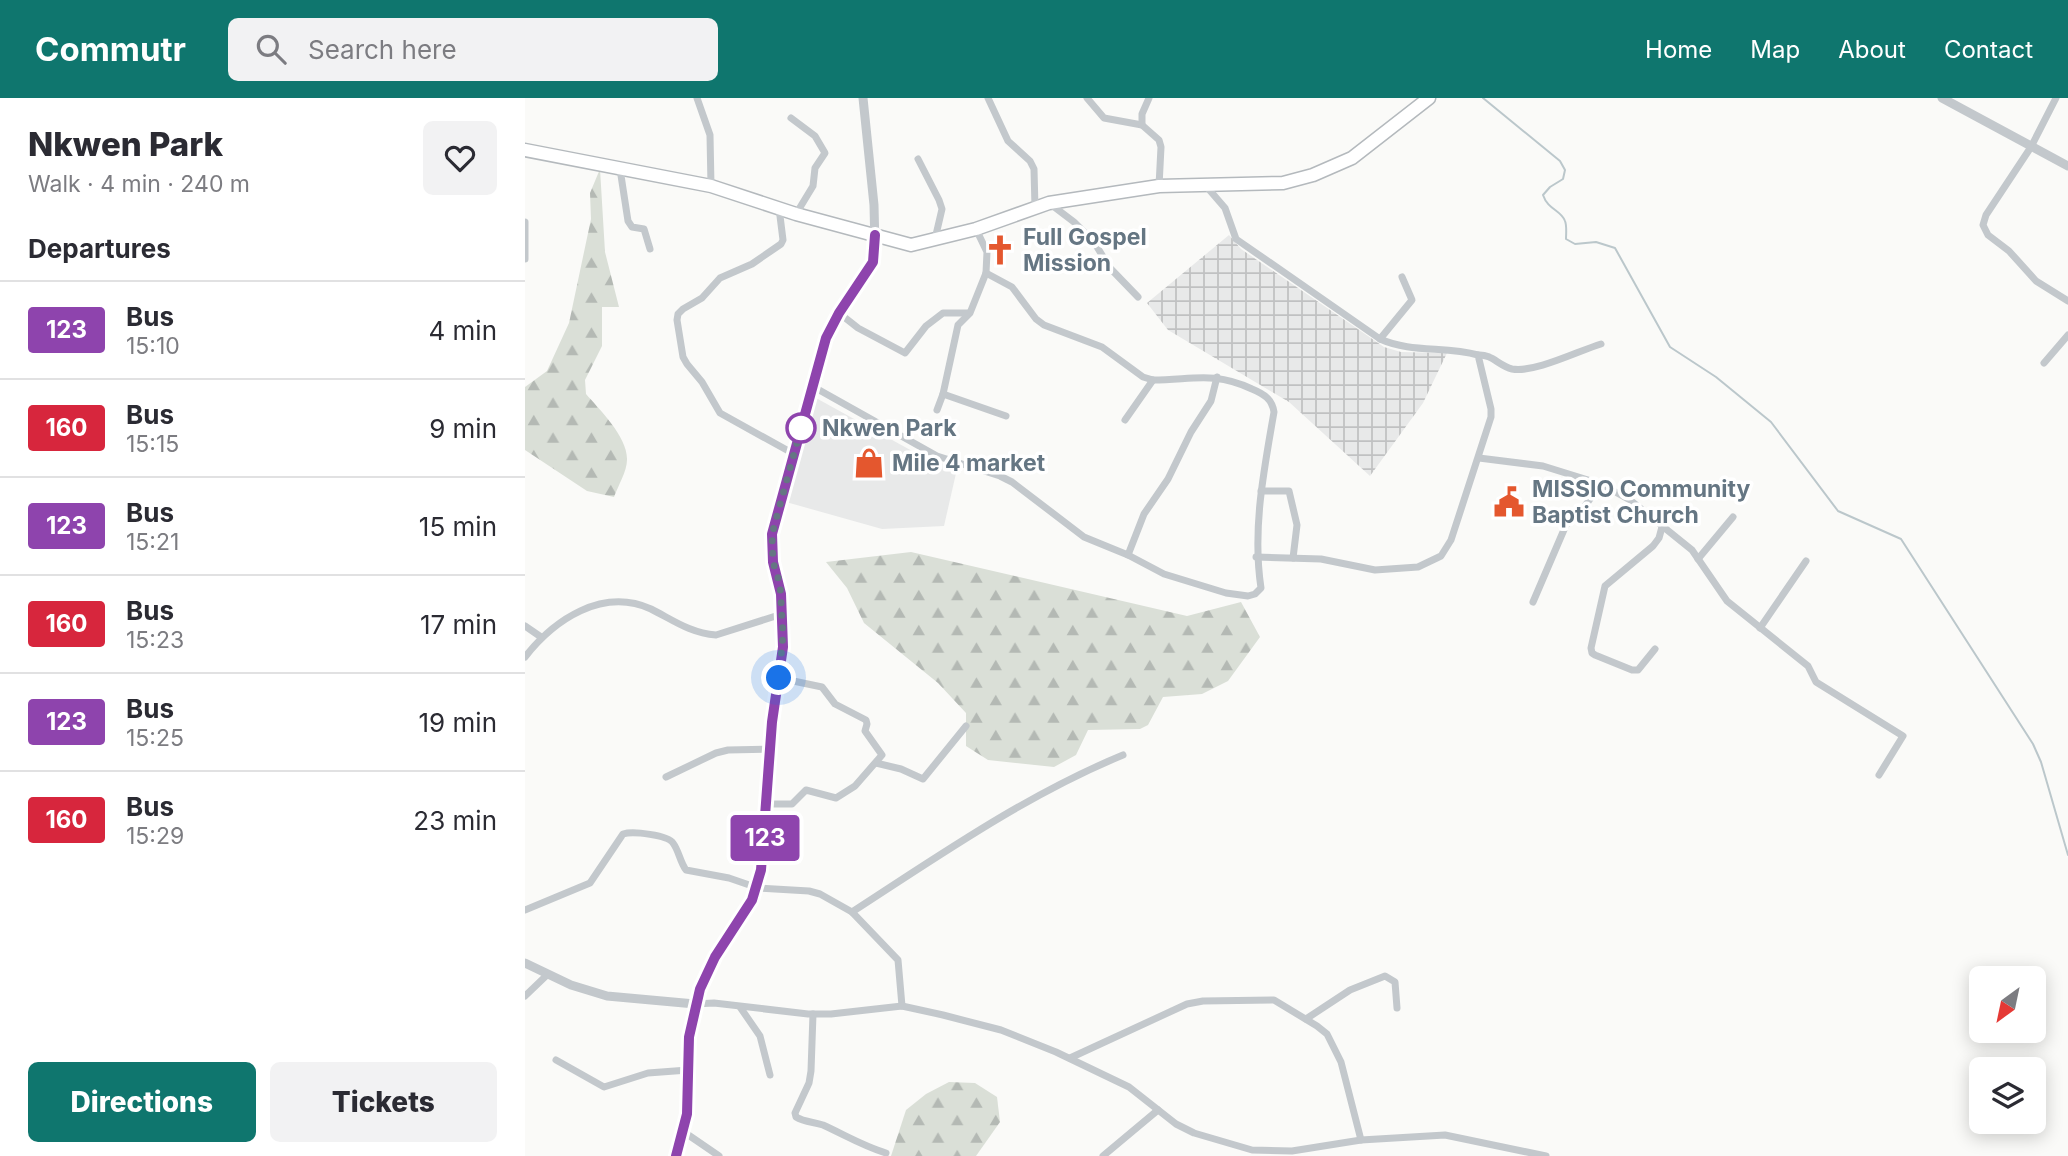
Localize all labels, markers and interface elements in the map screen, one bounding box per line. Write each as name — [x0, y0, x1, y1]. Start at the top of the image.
search box — [228, 18, 718, 81]
text: Commutr — [35, 29, 186, 69]
icon: search — [252, 30, 290, 68]
text: Search here — [308, 34, 457, 65]
text: Home — [1645, 35, 1712, 64]
text: Map — [1750, 35, 1800, 64]
text: About — [1838, 35, 1906, 64]
text: Contact — [1944, 35, 2033, 64]
button: heart — [423, 121, 497, 195]
text: Nkwen Park — [28, 124, 223, 164]
text: Walk · 4 min · 240 m — [28, 170, 250, 198]
place label: Full Gospel Mission — [1023, 223, 1147, 277]
text: Departures — [28, 233, 171, 264]
church icon: Full Gospel Mission — [983, 233, 1017, 267]
text: Bus — [126, 301, 174, 332]
text: 123 — [46, 315, 87, 344]
text: 4 min — [428, 315, 497, 346]
text: 15:10 — [126, 332, 180, 360]
text: Bus — [126, 399, 174, 430]
text: 160 — [45, 413, 88, 442]
text: 9 min — [429, 413, 497, 444]
marker: Nkwen Park — [786, 413, 816, 443]
place label: Nkwen Park — [822, 414, 957, 442]
text: 15:15 — [126, 430, 179, 458]
shop icon: Mile 4 market — [852, 446, 886, 480]
place label: Mile 4 market — [892, 449, 1046, 477]
place label: MISSIO Community Baptist Church — [1532, 475, 1751, 529]
public building icon: MISSIO Community Baptist Church — [1492, 485, 1526, 519]
text: Bus — [126, 497, 174, 528]
text: 123 — [46, 511, 87, 540]
text: 15 min — [419, 511, 497, 542]
text: 15:21 — [126, 528, 179, 556]
text: Bus — [126, 595, 174, 626]
text: 160 — [45, 609, 88, 638]
text: 17 min — [420, 609, 497, 640]
text: 15:23 — [126, 626, 184, 654]
your location — [761, 660, 796, 695]
text: Bus — [126, 693, 174, 724]
text: 123 — [46, 707, 87, 736]
text: 19 min — [419, 707, 497, 738]
text: 15:25 — [126, 724, 184, 752]
text: Bus — [126, 791, 174, 822]
text: 160 — [45, 805, 88, 834]
text: 23 min — [413, 805, 497, 836]
line badge: 123 — [725, 815, 805, 861]
text: 15:29 — [126, 822, 184, 850]
text: 123 — [745, 823, 785, 852]
north arrow — [1969, 966, 2046, 1043]
map controls — [1969, 966, 2046, 1134]
button: layers — [1969, 1057, 2046, 1134]
button: Directions — [28, 1062, 256, 1142]
button: Tickets — [270, 1062, 497, 1142]

